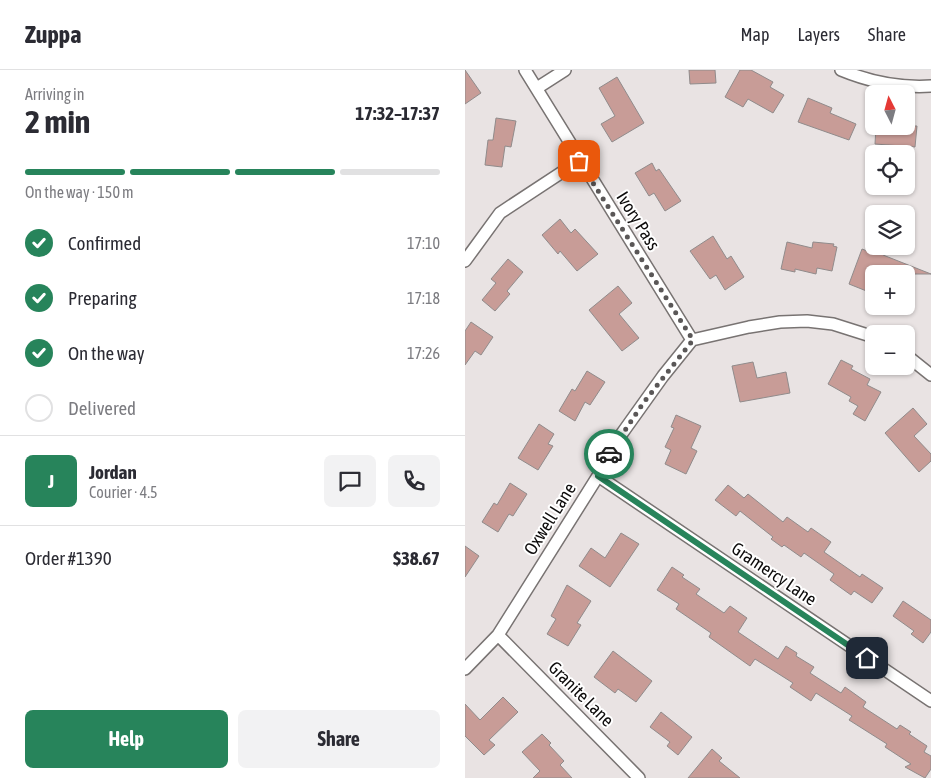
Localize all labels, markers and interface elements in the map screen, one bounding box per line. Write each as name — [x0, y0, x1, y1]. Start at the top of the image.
text: Zuppa — [25, 21, 81, 48]
text: Map — [740, 24, 769, 45]
text: Layers — [797, 24, 840, 45]
text: Share — [868, 24, 906, 45]
text: Arriving in — [25, 85, 85, 103]
north arrow — [865, 85, 915, 135]
map controls — [865, 85, 915, 375]
text: 17:32–17:37 — [355, 102, 440, 124]
text: 2 min — [25, 103, 90, 140]
pin — [558, 140, 600, 182]
button: locate — [865, 145, 915, 195]
icon: bag — [565, 147, 593, 175]
text: On the way · 150 m — [25, 183, 134, 201]
street label: Ivory Pass — [612, 188, 665, 254]
button: layers — [865, 205, 915, 255]
icon: check — [25, 229, 53, 257]
text: Confirmed — [68, 232, 141, 254]
text: 17:10 — [407, 234, 440, 252]
button: + — [865, 265, 915, 315]
icon: check — [25, 284, 53, 312]
text: Preparing — [68, 287, 137, 309]
text: 17:18 — [407, 289, 440, 307]
button: − — [865, 325, 915, 375]
icon: check — [25, 339, 53, 367]
text: On the way — [68, 342, 145, 364]
text: 17:26 — [407, 344, 440, 362]
text: Delivered — [68, 397, 136, 419]
courier — [584, 429, 634, 479]
icon: car — [595, 440, 623, 468]
button: chat — [324, 455, 376, 507]
button: phone — [388, 455, 440, 507]
text: Jordan — [89, 461, 137, 483]
text: J — [48, 470, 54, 492]
street label: Oxwell Lane — [519, 479, 580, 559]
text: Courier · 4.5 — [89, 483, 158, 501]
street label: Gramercy Lane — [728, 537, 821, 610]
text: Order #1390 — [25, 547, 112, 569]
text: $38.67 — [393, 547, 440, 569]
pin — [846, 637, 888, 679]
icon: home — [853, 644, 881, 672]
street label: Granite Lane — [544, 657, 618, 731]
button: Help — [25, 710, 228, 768]
button: Share — [238, 710, 440, 768]

